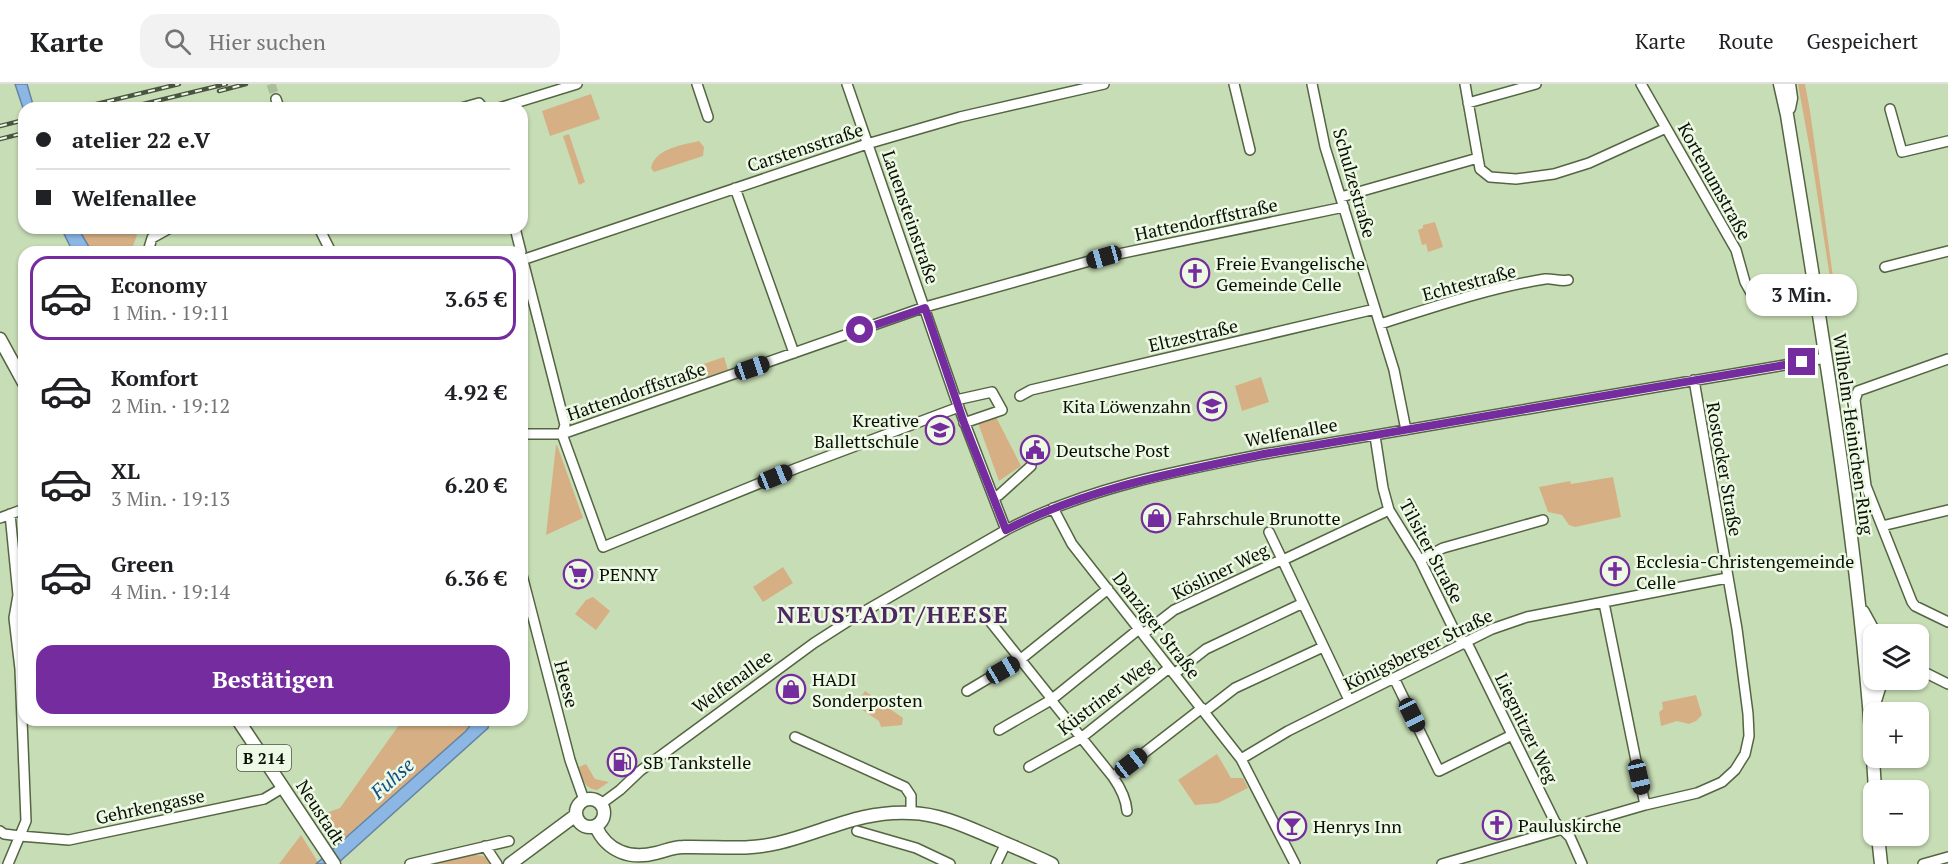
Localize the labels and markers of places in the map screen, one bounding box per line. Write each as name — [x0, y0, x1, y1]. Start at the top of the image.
place label: Freie Evangelische Gemeinde Celle — [1216, 251, 1365, 296]
church icon: Freie Evangelische Gemeinde Celle — [1179, 257, 1211, 289]
school or university icon: Kita Löwenzahn — [1196, 390, 1228, 422]
place label: Kita Löwenzahn — [1062, 394, 1191, 418]
place label: Kreative Ballettschule — [814, 408, 919, 453]
school or university icon: Kreative Ballettschule — [924, 414, 956, 446]
public building icon: Deutsche Post — [1019, 434, 1051, 466]
place label: Deutsche Post — [1056, 438, 1170, 462]
shop icon: Fahrschule Brunotte — [1140, 502, 1172, 534]
place label: Fahrschule Brunotte — [1177, 506, 1340, 530]
place label: Ecclesia-Christengemeinde Celle — [1636, 549, 1854, 594]
church icon: Ecclesia-Christengemeinde Celle — [1599, 555, 1631, 587]
supermarket icon: PENNY — [562, 558, 594, 590]
place label: PENNY — [599, 562, 659, 586]
place label: HADI Sonderposten — [812, 667, 923, 712]
shop icon: HADI Sonderposten — [775, 673, 807, 705]
fuel station icon: SB Tankstelle — [606, 746, 638, 778]
place label: SB Tankstelle — [643, 750, 751, 774]
church icon: Pauluskirche — [1481, 809, 1513, 841]
bar icon: Henrys Inn — [1276, 810, 1308, 842]
place label: Pauluskirche — [1518, 813, 1621, 837]
place label: Henrys Inn — [1313, 814, 1402, 838]

